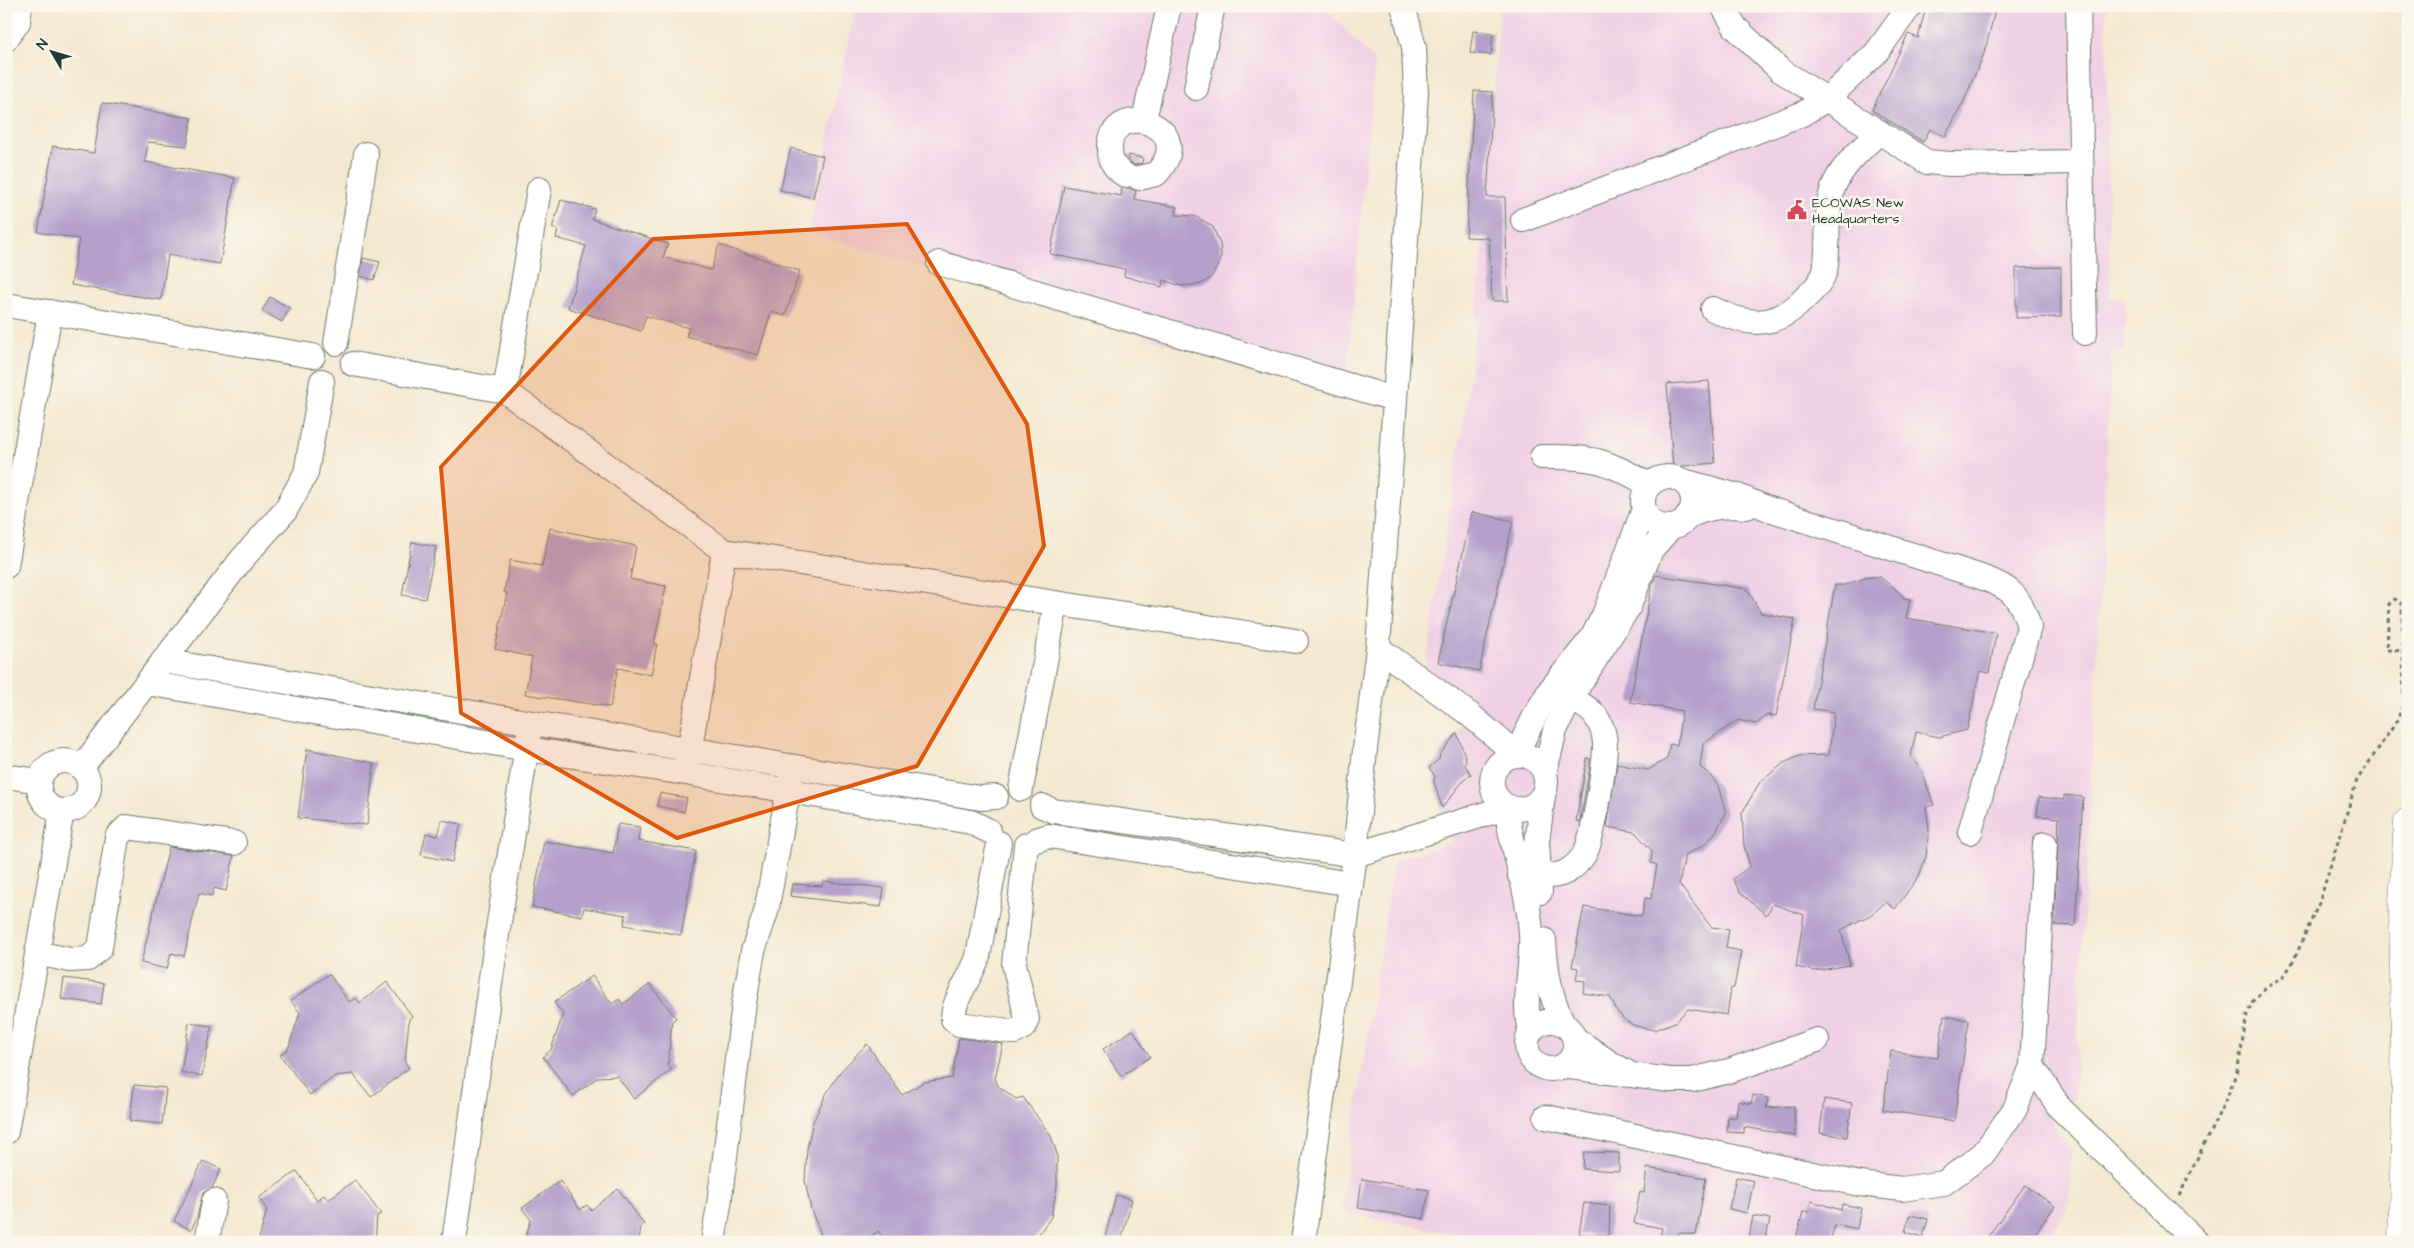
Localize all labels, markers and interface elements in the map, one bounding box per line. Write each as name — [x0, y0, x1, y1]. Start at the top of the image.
north arrow — [28, 28, 78, 78]
text: N — [32, 35, 53, 54]
place label: ECOWAS New Headquarters — [1812, 193, 1904, 229]
public building icon: ECOWAS New Headquarters — [1786, 199, 1808, 221]

